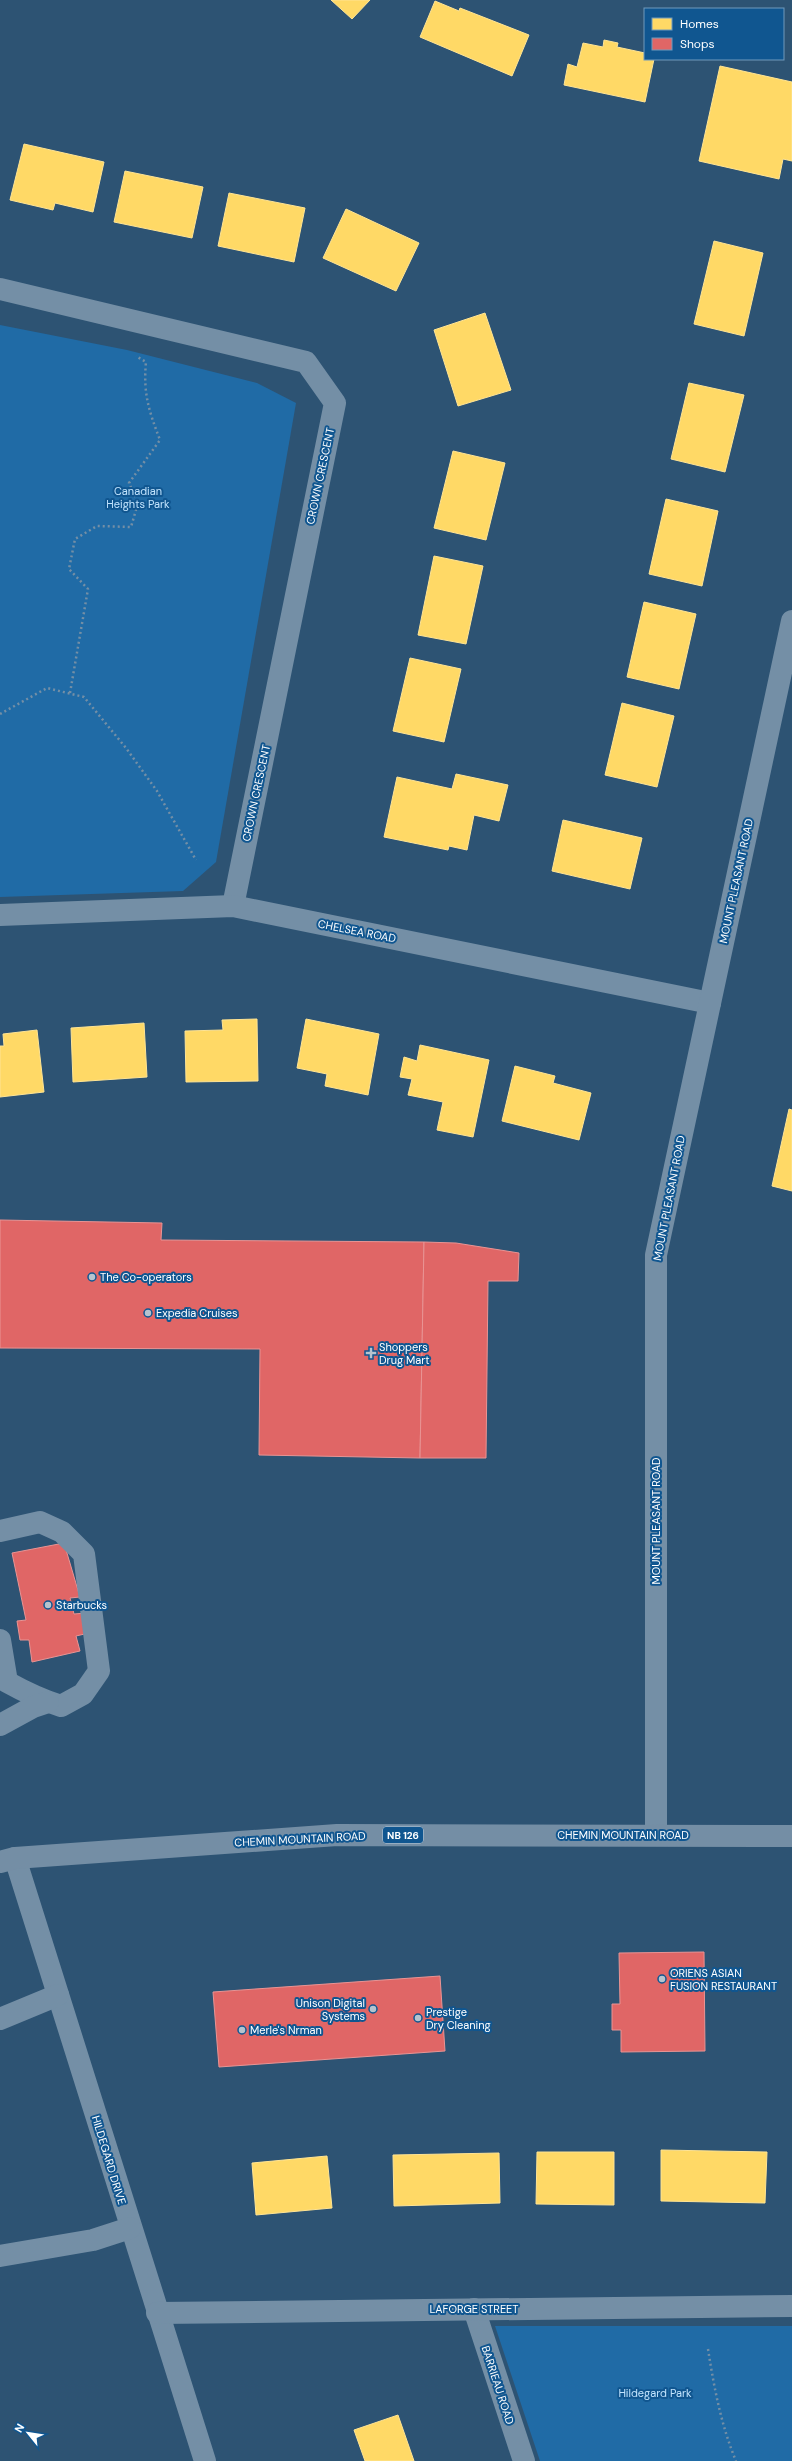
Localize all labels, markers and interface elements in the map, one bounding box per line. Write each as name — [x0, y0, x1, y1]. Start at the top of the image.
legend — [644, 8, 784, 60]
text: Homes — [680, 16, 719, 32]
text: Shops — [680, 36, 715, 52]
street label: CROWN CRESCENT — [303, 426, 337, 526]
park label: Canadian Heights Park — [106, 484, 170, 511]
street label: CROWN CRESCENT — [239, 743, 273, 843]
street label: MOUNT PLEASANT ROAD — [716, 817, 756, 945]
street label: CHELSEA ROAD — [317, 917, 398, 946]
street label: MOUNT PLEASANT ROAD — [650, 1134, 688, 1262]
place label: The Co-operators — [100, 1270, 192, 1284]
marker: The Co-operators — [87, 1272, 97, 1282]
place label: Expedia Cruises — [156, 1306, 237, 1320]
marker: Expedia Cruises — [143, 1308, 153, 1318]
place label: Shoppers Drug Mart — [379, 1340, 430, 1367]
marker: Shoppers Drug Mart — [366, 1348, 376, 1358]
street label: MOUNT PLEASANT ROAD — [649, 1457, 663, 1585]
place label: Starbucks — [56, 1598, 107, 1612]
marker: Starbucks — [43, 1600, 53, 1610]
road number: NB 126 — [383, 1827, 423, 1843]
street label: CHEMIN MOUNTAIN ROAD — [557, 1828, 689, 1842]
street label: CHEMIN MOUNTAIN ROAD — [234, 1829, 367, 1849]
place label: ORIENS ASIAN FUSION RESTAURANT — [670, 1966, 777, 1993]
marker: ORIENS ASIAN FUSION RESTAURANT — [657, 1974, 667, 1984]
place label: Unison Digital Systems — [296, 1996, 365, 2023]
marker: Unison Digital Systems — [368, 2004, 378, 2014]
place label: Prestige Dry Cleaning — [426, 2005, 491, 2032]
marker: Prestige Dry Cleaning — [413, 2013, 423, 2023]
place label: Merle's Nrman — [250, 2023, 322, 2037]
marker: Merle's Nrman — [237, 2025, 247, 2035]
street label: HILDEGARD DRIVE — [89, 2114, 129, 2206]
street label: LAFORGE STREET — [429, 2302, 519, 2316]
street label: BARRIEAU ROAD — [479, 2344, 517, 2427]
park label: Hildegard Park — [618, 2386, 692, 2400]
north arrow — [8, 2413, 48, 2453]
text: N — [11, 2421, 27, 2435]

